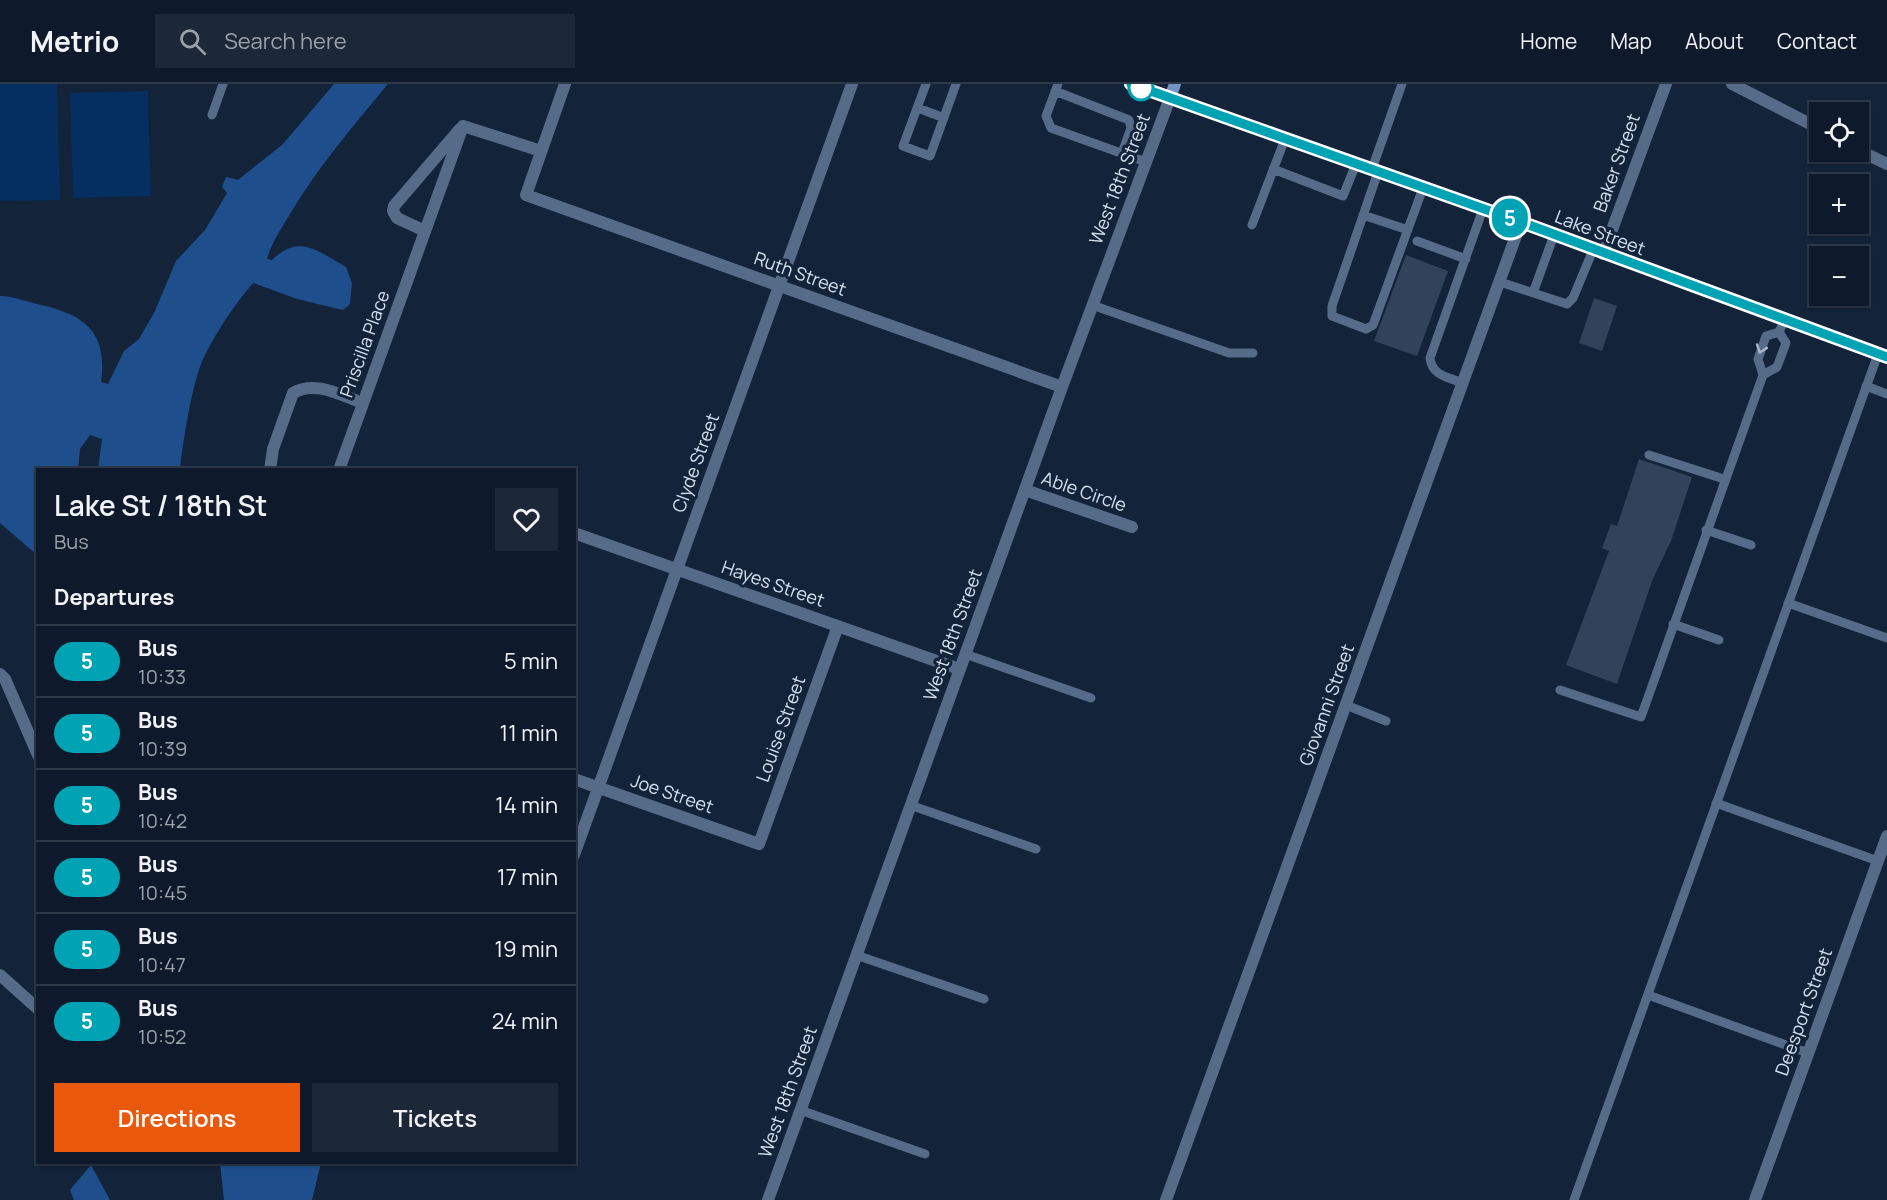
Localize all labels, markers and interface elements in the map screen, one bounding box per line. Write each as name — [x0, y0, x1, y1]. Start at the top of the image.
search box — [155, 14, 575, 68]
text: Metrio — [30, 22, 119, 60]
icon: search — [176, 25, 209, 58]
text: Search here — [224, 26, 347, 56]
text: Home — [1520, 27, 1577, 55]
text: Map — [1610, 27, 1652, 55]
text: About — [1685, 27, 1744, 55]
text: Contact — [1777, 27, 1857, 55]
unlabelled marker — [1128, 75, 1154, 101]
map controls — [1809, 102, 1869, 306]
button: locate — [1809, 102, 1869, 162]
street label: West 18th Street — [1083, 110, 1155, 248]
street label: Baker Street — [1587, 110, 1645, 215]
button: + — [1809, 174, 1869, 234]
line badge: 5 — [1490, 198, 1530, 238]
text: 5 — [1504, 204, 1516, 232]
street label: Lake Street — [1552, 204, 1649, 260]
street label: Ruth Street — [751, 245, 850, 301]
button: − — [1809, 246, 1869, 306]
street label: Priscilla Place — [334, 287, 395, 400]
one-way arrow — [1756, 343, 1769, 354]
street label: Clyde Street — [666, 410, 724, 516]
street label: Able Circle — [1039, 465, 1130, 517]
text: Lake St / 18th St — [54, 486, 267, 524]
button: heart — [495, 488, 558, 551]
text: Bus — [54, 528, 89, 555]
street label: Hayes Street — [719, 554, 828, 612]
street label: West 18th Street — [917, 566, 987, 704]
text: Departures — [54, 582, 174, 612]
text: Bus — [138, 633, 178, 663]
street label: Giovanni Street — [1293, 640, 1359, 769]
text: 5 min — [504, 646, 558, 676]
text: 5 — [81, 647, 93, 675]
text: 10:33 — [138, 663, 186, 690]
street label: Louise Street — [750, 672, 810, 785]
text: Bus — [138, 705, 178, 735]
text: 11 min — [500, 718, 558, 748]
text: 5 — [81, 719, 93, 747]
text: 10:39 — [138, 735, 187, 762]
street label: Joe Street — [628, 768, 717, 818]
text: Bus — [138, 777, 178, 807]
text: 14 min — [495, 790, 558, 820]
text: 5 — [81, 791, 93, 819]
text: 10:42 — [138, 807, 187, 834]
text: Bus — [138, 849, 178, 879]
text: 17 min — [497, 862, 558, 892]
text: 5 — [81, 863, 93, 891]
text: 10:45 — [138, 879, 187, 906]
text: Bus — [138, 921, 178, 951]
text: 19 min — [495, 934, 558, 964]
text: 5 — [81, 935, 93, 963]
street label: Deesport Street — [1769, 945, 1837, 1079]
text: 10:47 — [138, 951, 186, 978]
text: Bus — [138, 993, 178, 1023]
text: 24 min — [492, 1006, 558, 1036]
text: 5 — [81, 1007, 93, 1035]
text: 10:52 — [138, 1023, 186, 1050]
street label: West 18th Street — [752, 1023, 822, 1161]
button: Directions — [54, 1083, 300, 1152]
button: Tickets — [312, 1083, 558, 1152]

